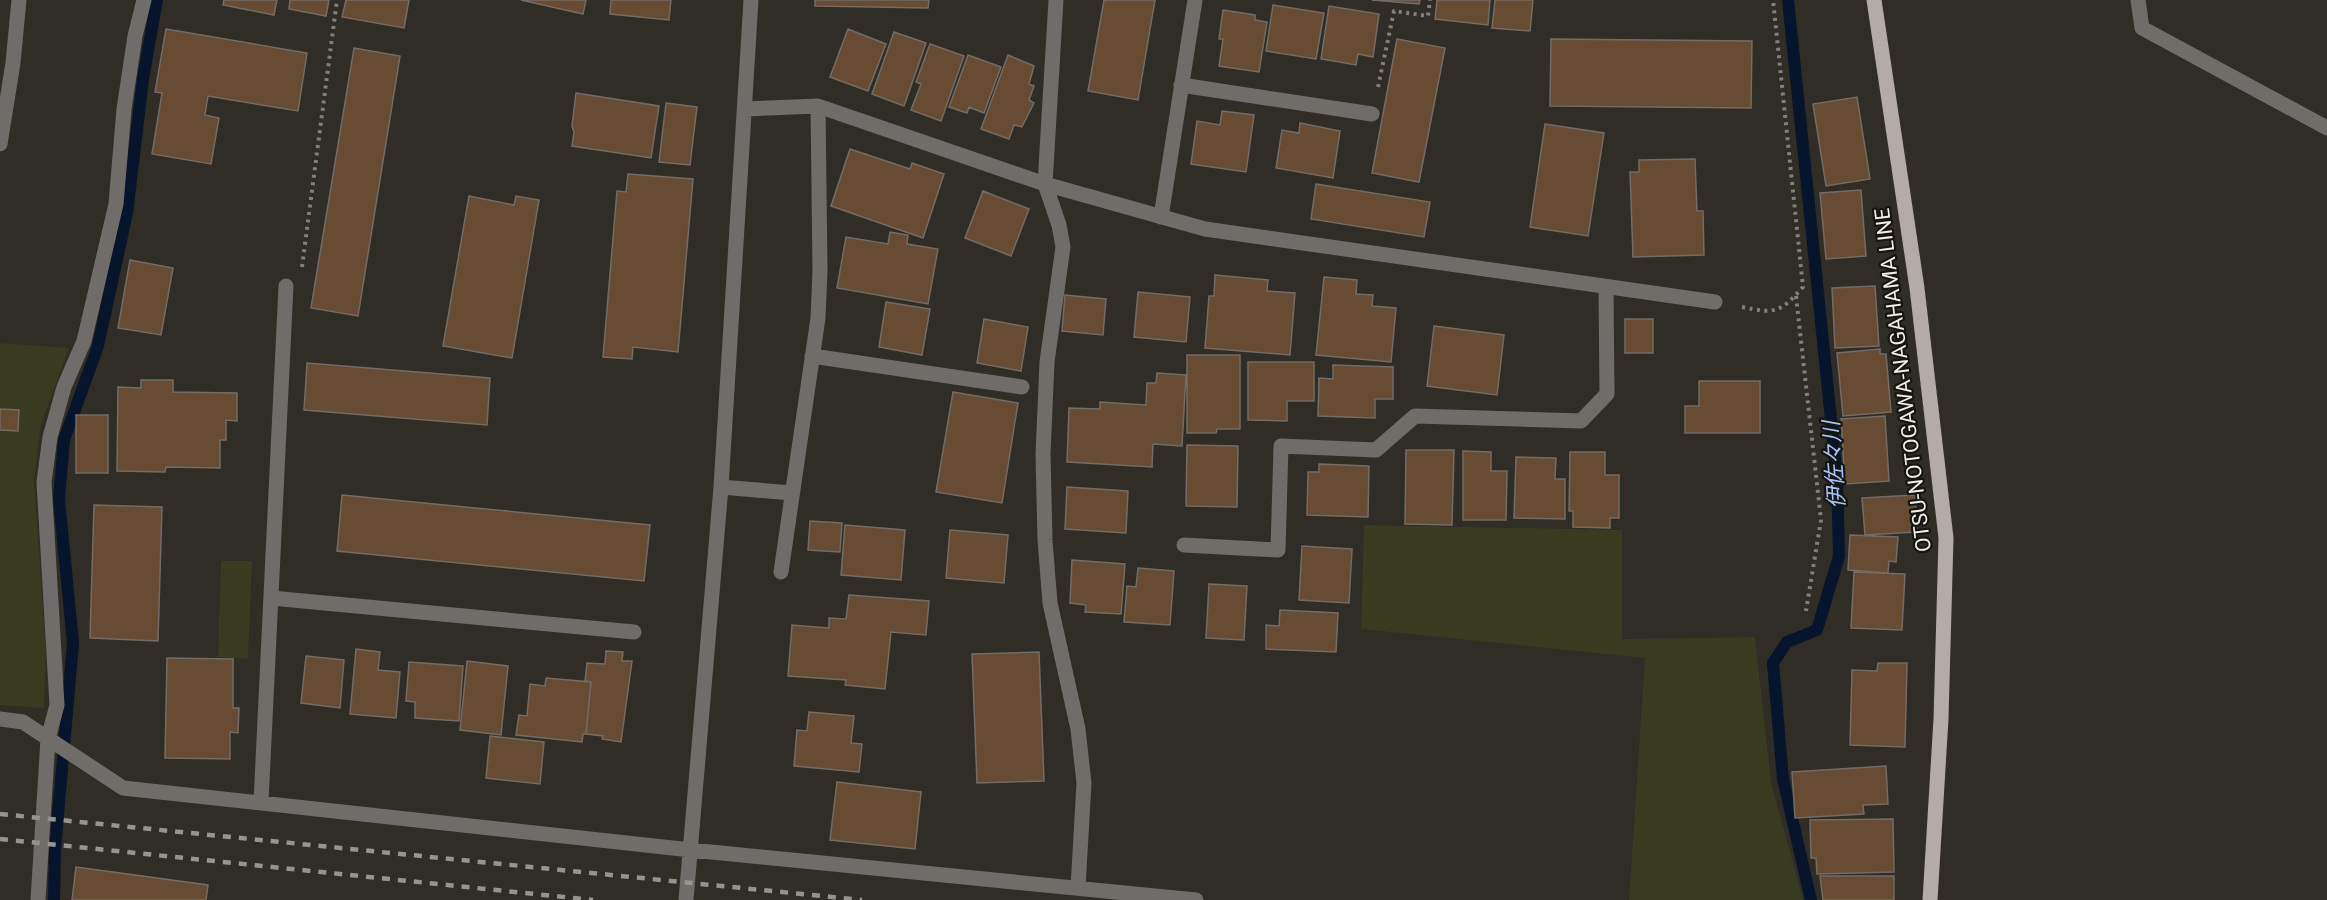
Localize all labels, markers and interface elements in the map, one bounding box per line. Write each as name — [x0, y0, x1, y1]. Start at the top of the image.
street label: OTSU-NOTOGAWA-NAGAHAMA LINE — [1870, 207, 1936, 553]
water label: 伊佐々川 — [1818, 418, 1850, 510]

